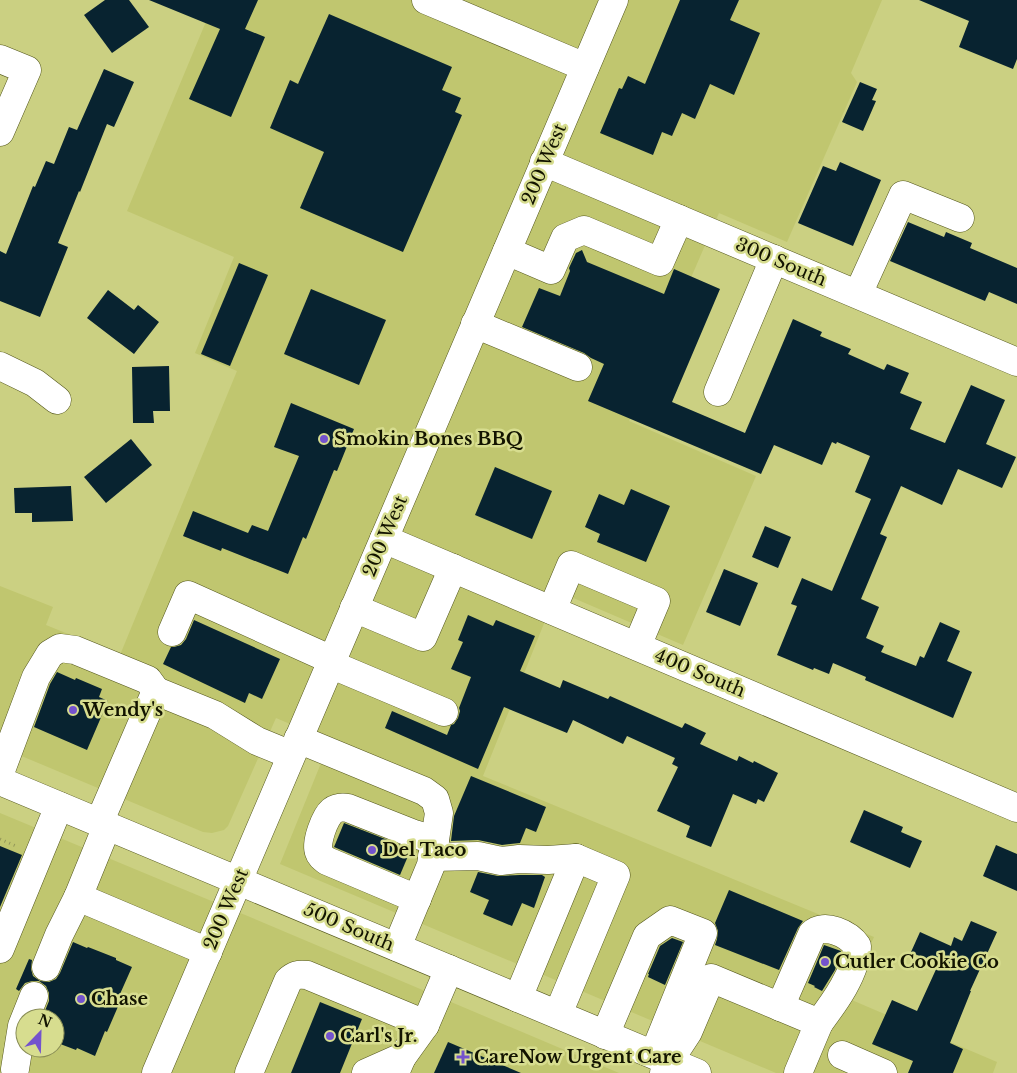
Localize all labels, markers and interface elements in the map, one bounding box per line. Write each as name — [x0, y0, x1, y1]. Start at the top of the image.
street label: 200 West — [517, 120, 571, 208]
street label: 300 South — [732, 233, 830, 291]
place label: Smokin Bones BBQ — [334, 428, 523, 450]
marker: Smokin Bones BBQ — [318, 433, 330, 445]
street label: 200 West — [358, 492, 412, 580]
street label: 400 South — [652, 644, 748, 702]
place label: Wendy's — [82, 699, 163, 721]
marker: Wendy's — [67, 704, 79, 716]
place label: Del Taco — [382, 839, 467, 861]
marker: Del Taco — [366, 844, 378, 856]
street label: 200 West — [199, 865, 253, 953]
street label: 500 South — [301, 898, 397, 956]
place label: Cutler Cookie Co — [835, 951, 999, 973]
marker: Cutler Cookie Co — [819, 956, 831, 968]
place label: Chase — [91, 988, 148, 1010]
marker: Chase — [75, 993, 87, 1005]
north arrow — [15, 1008, 65, 1058]
text: N — [36, 1010, 55, 1032]
place label: Carl's Jr. — [340, 1025, 417, 1047]
marker: Carl's Jr. — [324, 1030, 336, 1042]
place label: CareNow Urgent Care — [474, 1046, 682, 1068]
marker: CareNow Urgent Care — [456, 1050, 470, 1064]

